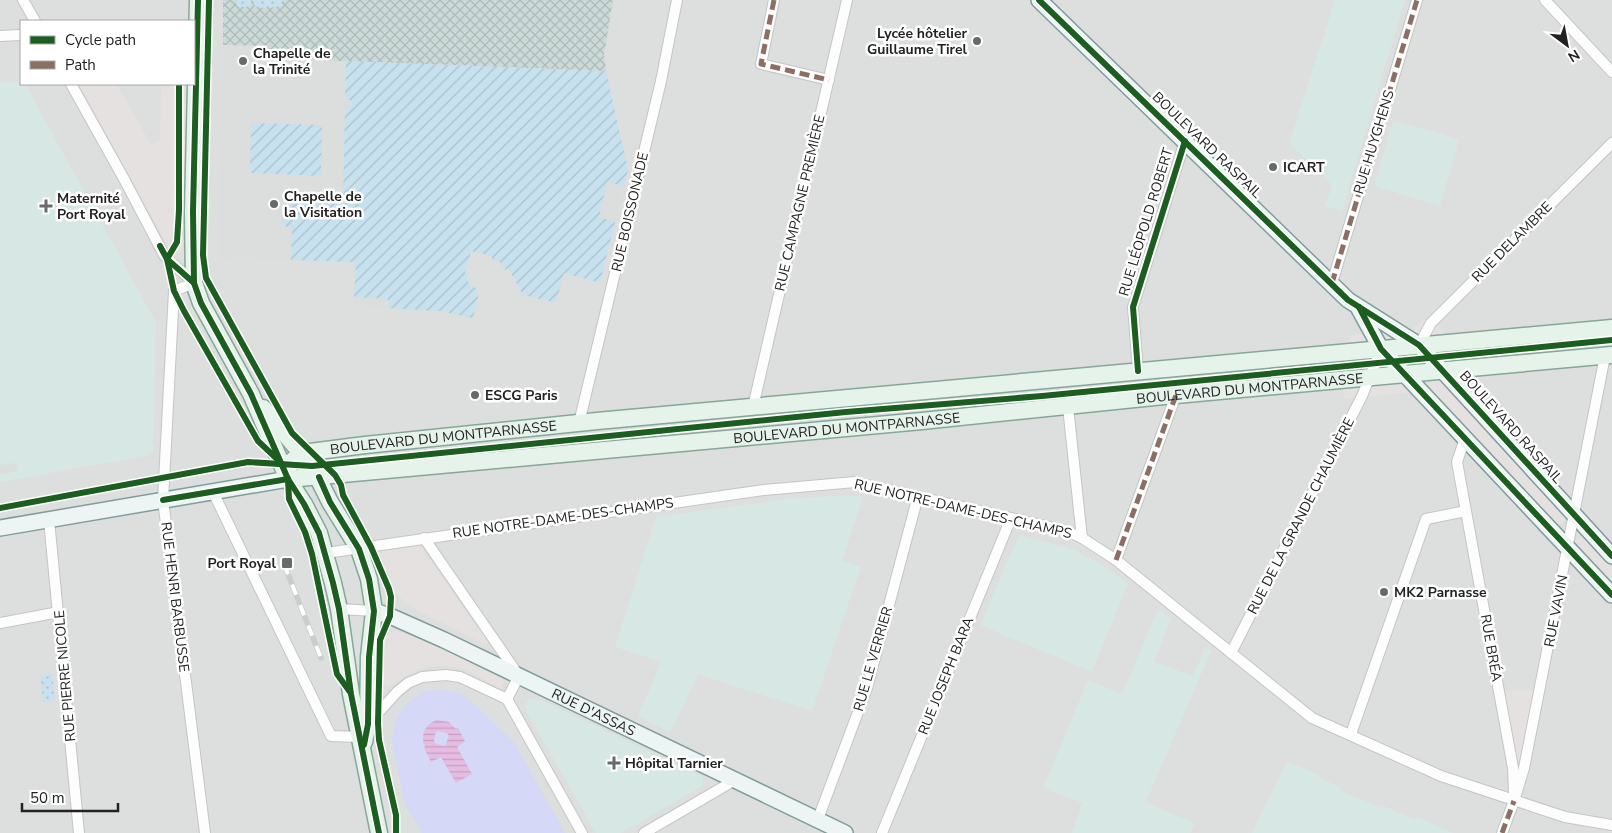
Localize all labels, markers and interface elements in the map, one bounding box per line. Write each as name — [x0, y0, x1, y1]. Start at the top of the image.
legend — [20, 20, 195, 85]
north arrow — [1542, 20, 1592, 70]
place label: Lycée hôtelier Guillaume Tirel — [867, 24, 968, 59]
text: Cycle path — [65, 30, 136, 50]
marker: Lycée hôtelier Guillaume Tirel — [971, 35, 983, 47]
place label: Chapelle de la Trinité — [253, 44, 331, 79]
text: N — [1564, 45, 1583, 66]
text: Path — [65, 55, 96, 75]
marker: Chapelle de la Trinité — [237, 55, 249, 67]
street label: RUE HUYGHENS — [1349, 87, 1399, 196]
street label: BOULEVARD RASPAIL — [1148, 88, 1266, 203]
street label: RUE CAMPAGNE PREMIÈRE — [770, 113, 830, 293]
street label: RUE LÉOPOLD ROBERT — [1114, 145, 1178, 298]
street label: RUE BOISSONADE — [607, 150, 653, 274]
place label: ICART — [1283, 158, 1325, 177]
marker: ICART — [1267, 161, 1279, 173]
place label: Chapelle de la Visitation — [284, 187, 362, 222]
place label: Maternité Port Royal — [57, 189, 126, 224]
marker: Chapelle de la Visitation — [268, 198, 280, 210]
street label: RUE DELAMBRE — [1468, 198, 1556, 286]
marker: Maternité Port Royal — [39, 199, 53, 213]
street label: BOULEVARD RASPAIL — [1455, 367, 1567, 488]
street label: BOULEVARD DU MONTPARNASSE — [1135, 368, 1364, 408]
place label: ESCG Paris — [485, 386, 558, 405]
marker: ESCG Paris — [469, 389, 481, 401]
street label: BOULEVARD DU MONTPARNASSE — [732, 408, 961, 448]
street label: RUE DE LA GRANDE CHAUMIÈRE — [1243, 414, 1359, 618]
street label: BOULEVARD DU MONTPARNASSE — [329, 416, 558, 459]
street label: RUE NOTRE-DAME-DES-CHAMPS — [852, 475, 1074, 543]
street label: RUE NOTRE-DAME-DES-CHAMPS — [451, 493, 675, 543]
street label: RUE HENRI BARBUSSE — [156, 521, 194, 673]
place label: Port Royal — [207, 554, 277, 573]
marker: Port Royal — [280, 556, 294, 570]
street label: RUE VAVIN — [1540, 573, 1572, 649]
place label: MK2 Parnasse — [1394, 583, 1487, 602]
marker: MK2 Parnasse — [1378, 586, 1390, 598]
street label: RUE LE VERRIER — [849, 604, 897, 714]
street label: RUE PIERRE NICOLE — [50, 609, 80, 743]
street label: RUE BRÉA — [1476, 613, 1506, 683]
street label: RUE JOSEPH BARA — [914, 614, 978, 738]
street label: RUE D'ASSAS — [549, 684, 639, 740]
place label: Hôpital Tarnier — [625, 754, 723, 773]
marker: Hôpital Tarnier — [607, 756, 621, 770]
scale bar — [22, 780, 119, 812]
text: 50 m — [30, 788, 65, 808]

